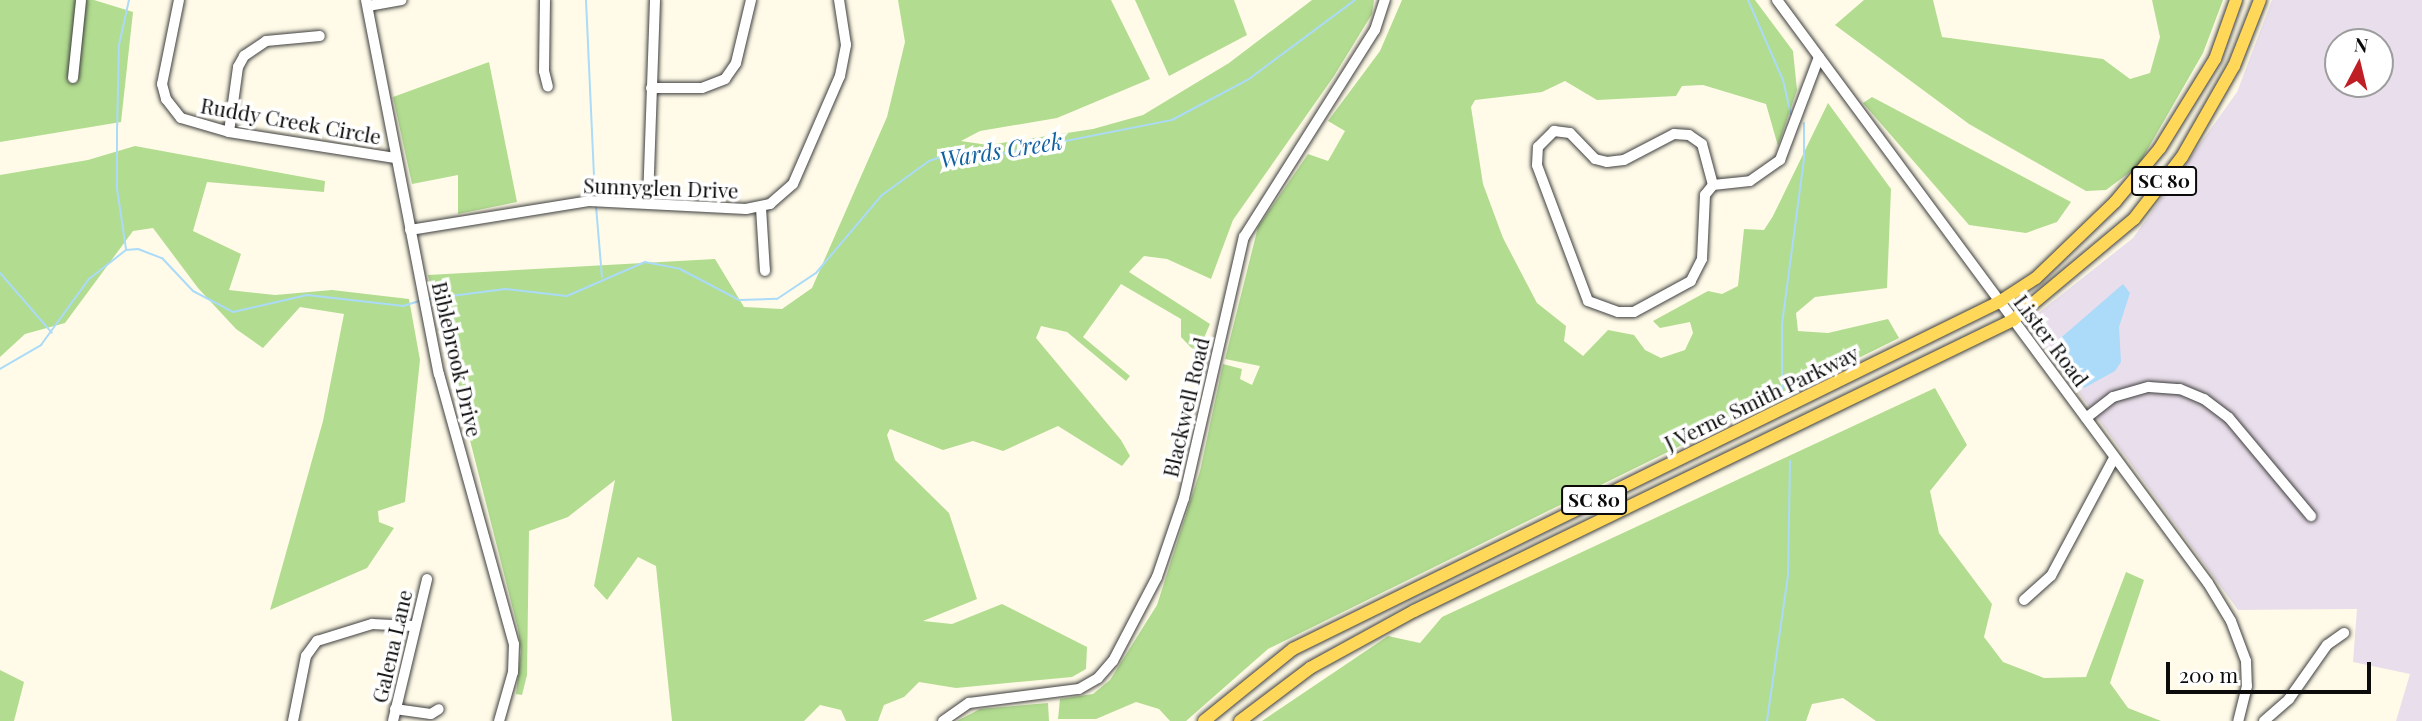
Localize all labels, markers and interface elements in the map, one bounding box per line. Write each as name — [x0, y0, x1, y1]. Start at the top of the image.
north arrow — [2324, 28, 2394, 98]
text: N — [2353, 30, 2370, 58]
street label: Ruddy Creek Circle — [198, 92, 384, 148]
water label: Wards Creek — [937, 127, 1065, 173]
road number: SC 80 — [2131, 166, 2197, 196]
street label: Sunnyglen Drive — [583, 172, 739, 202]
street label: Biblebrook Drive — [428, 279, 488, 439]
street label: Lister Road — [2009, 289, 2095, 391]
street label: Blackwell Road — [1157, 335, 1213, 479]
street label: J Verne Smith Parkway — [1659, 339, 1863, 455]
road number: SC 80 — [1561, 485, 1627, 516]
street label: Galena Lane — [366, 587, 416, 705]
scale bar — [2170, 648, 2375, 692]
text: 200 m — [2179, 660, 2238, 688]

